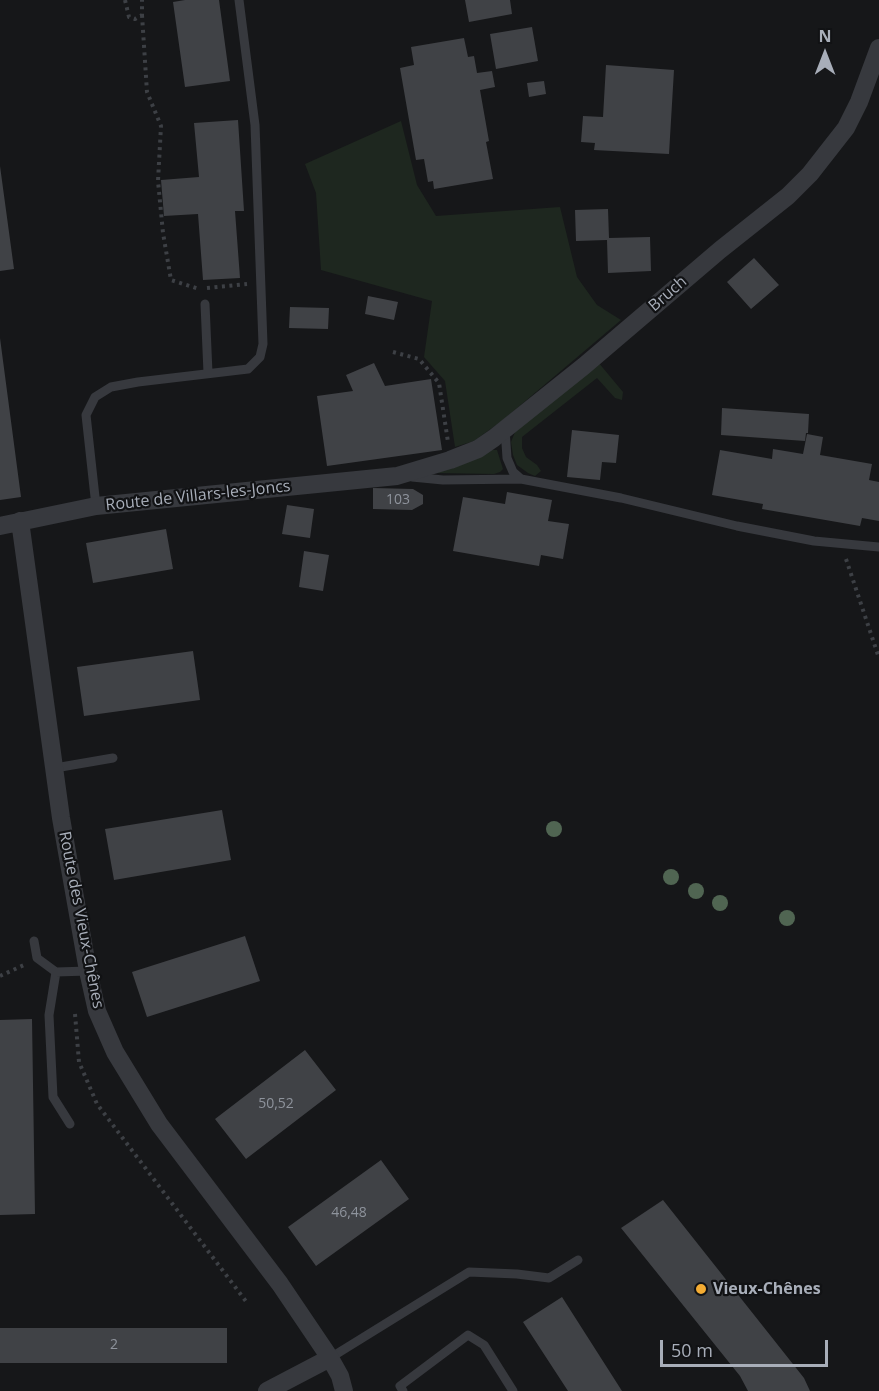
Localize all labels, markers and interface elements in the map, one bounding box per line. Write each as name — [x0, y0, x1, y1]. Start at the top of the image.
north arrow — [795, 24, 855, 84]
text: N — [818, 25, 832, 47]
street label: Bruch — [645, 272, 691, 316]
street label: Route de Villars-les-Joncs — [105, 477, 291, 515]
house number: 103 — [386, 492, 410, 508]
street label: Route des Vieux-Chênes — [54, 830, 108, 1010]
house number: 50,52 — [258, 1096, 294, 1112]
house number: 46,48 — [331, 1205, 367, 1221]
place label: Vieux-Chênes — [713, 1279, 821, 1299]
marker: Vieux-Chênes — [694, 1282, 708, 1296]
scale bar — [663, 1328, 831, 1366]
house number: 2 — [110, 1337, 118, 1353]
text: 50 m — [671, 1338, 713, 1362]

